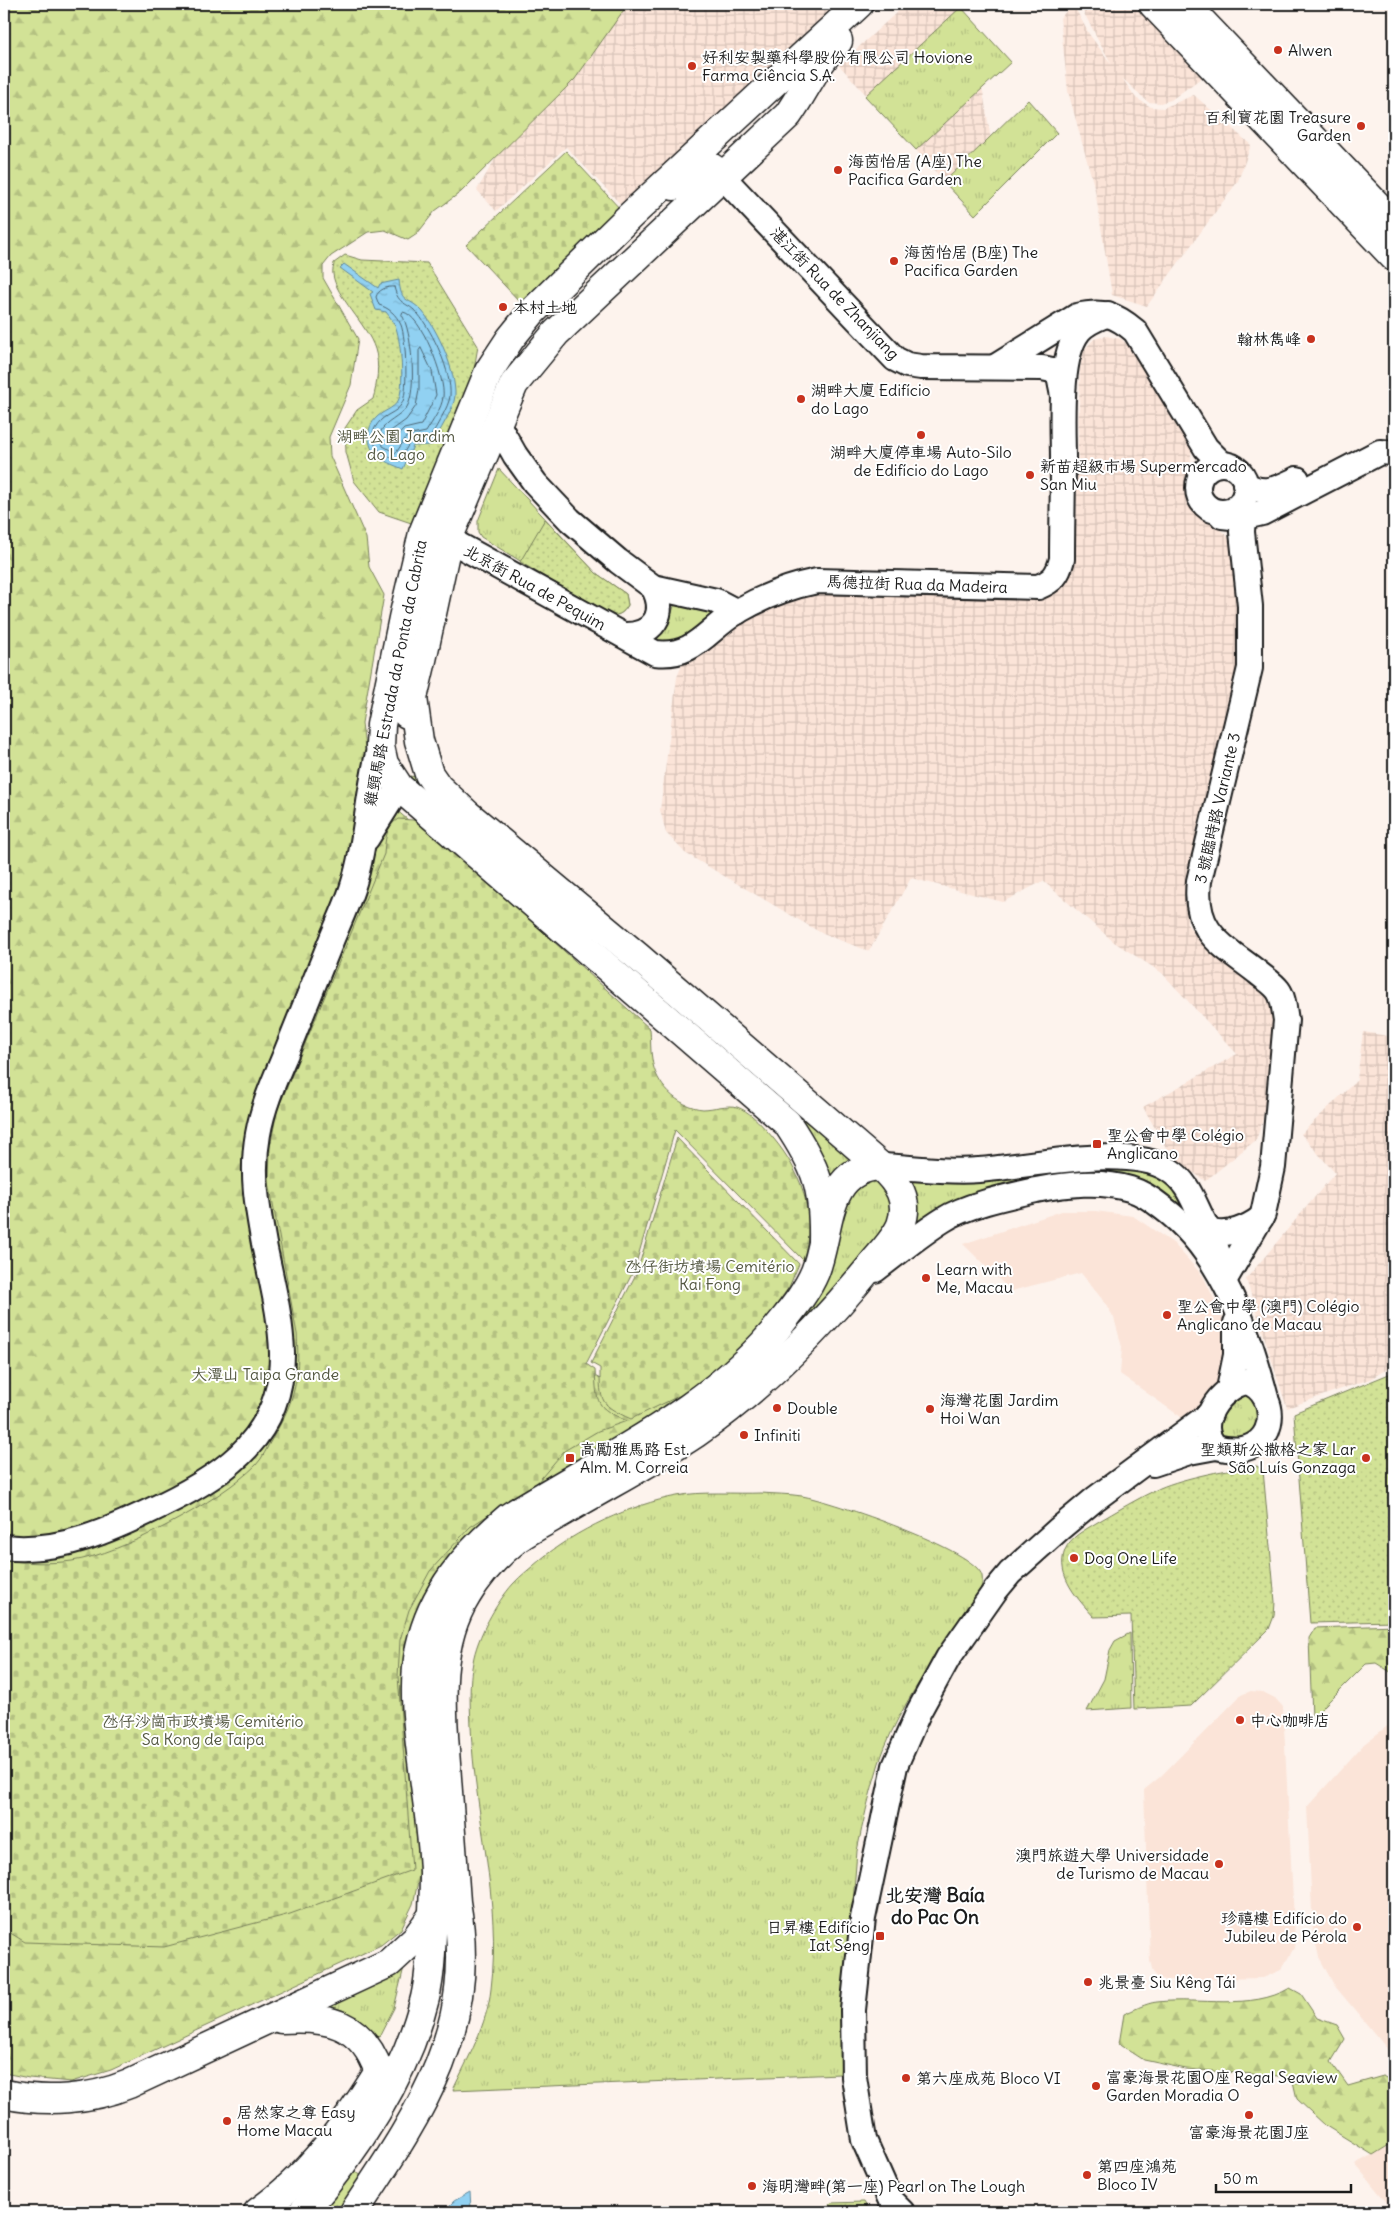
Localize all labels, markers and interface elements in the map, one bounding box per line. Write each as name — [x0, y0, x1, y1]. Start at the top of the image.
place label: Alwen — [1288, 40, 1332, 60]
marker: Alwen — [1272, 44, 1284, 56]
place label: 好利安製藥科學股份有限公司 Hovione Farma Ciência S.A. — [702, 47, 973, 85]
marker: 好利安製藥科學股份有限公司 Hovione Farma Ciência S.A. — [686, 60, 698, 72]
place label: 百利寶花園 Treasure Garden — [1205, 107, 1351, 145]
marker: 百利寶花園 Treasure Garden — [1355, 120, 1367, 132]
place label: 海茵怡居 (A座) The Pacifica Garden — [848, 151, 982, 189]
marker: 海茵怡居 (A座) The Pacifica Garden — [832, 164, 844, 176]
street label: 湛江街 Rua de Zhanjiang — [766, 222, 904, 364]
place label: 海茵怡居 (B座) The Pacifica Garden — [904, 242, 1038, 280]
marker: 海茵怡居 (B座) The Pacifica Garden — [888, 255, 900, 267]
place label: 本村土地 — [513, 297, 577, 317]
marker: 本村土地 — [497, 301, 509, 313]
place label: 翰林雋峰 — [1237, 329, 1301, 349]
marker: 翰林雋峰 — [1305, 333, 1317, 345]
place label: 湖畔大廈 Edifício do Lago — [811, 380, 931, 418]
marker: 湖畔大廈 Edifício do Lago — [795, 393, 807, 405]
park label: 湖畔公園 Jardim do Lago — [337, 426, 455, 464]
marker: 湖畔大廈停車場 Auto-Silo de Edifício do Lago — [915, 429, 927, 441]
place label: 湖畔大廈停車場 Auto-Silo de Edifício do Lago — [830, 442, 1012, 480]
place label: 新苗超級市場 Supermercado San Miu — [1040, 456, 1247, 494]
marker: 新苗超級市場 Supermercado San Miu — [1024, 469, 1036, 481]
street label: 雞頸馬路 Estrada da Ponta da Cabrita — [359, 538, 431, 808]
street label: 北京街 Rua de Pequim — [460, 540, 610, 634]
street label: 馬德拉街 Rua da Madeira — [826, 571, 1008, 597]
street label: 3 號臨時路 Variante 3 — [1190, 731, 1244, 885]
place label: 聖公會中學 Colégio Anglicano — [1107, 1125, 1244, 1163]
marker: 聖公會中學 Colégio Anglicano — [1091, 1138, 1103, 1150]
park label: 氹仔街坊墳場 Cemitério Kai Fong — [625, 1256, 795, 1294]
place label: Learn with Me, Macau — [936, 1259, 1013, 1297]
marker: Learn with Me, Macau — [920, 1272, 932, 1284]
place label: 聖公會中學 (澳門) Colégio Anglicano de Macau — [1177, 1296, 1359, 1334]
marker: 聖公會中學 (澳門) Colégio Anglicano de Macau — [1161, 1309, 1173, 1321]
park label: 大潭山 Taipa Grande — [191, 1364, 339, 1384]
place label: 海灣花園 Jardim Hoi Wan — [940, 1390, 1058, 1428]
place label: Double — [787, 1398, 838, 1418]
marker: Double — [771, 1402, 783, 1414]
marker: 海灣花園 Jardim Hoi Wan — [924, 1403, 936, 1415]
place label: Infiniti — [754, 1425, 801, 1445]
marker: Infiniti — [738, 1429, 750, 1441]
place label: 高勵雅馬路 Est. Alm. M. Correia — [580, 1439, 689, 1477]
place label: 聖類斯公撒格之家 Lar São Luís Gonzaga — [1200, 1439, 1356, 1477]
marker: 高勵雅馬路 Est. Alm. M. Correia — [564, 1452, 576, 1464]
marker: 聖類斯公撒格之家 Lar São Luís Gonzaga — [1360, 1452, 1372, 1464]
place label: Dog One Life — [1084, 1548, 1177, 1568]
marker: Dog One Life — [1068, 1552, 1080, 1564]
place label: 中心咖啡店 — [1250, 1710, 1330, 1730]
park label: 氹仔沙崗市政墳場 Cemitério Sa Kong de Taipa — [102, 1711, 304, 1749]
marker: 中心咖啡店 — [1234, 1714, 1246, 1726]
place label: 澳門旅遊大學 Universidade de Turismo de Macau — [1015, 1845, 1209, 1883]
marker: 澳門旅遊大學 Universidade de Turismo de Macau — [1213, 1858, 1225, 1870]
district label: 北安灣 Baía do Pac On — [885, 1883, 985, 1929]
place label: 珍禧樓 Edifício do Jubileu de Pérola — [1221, 1908, 1347, 1946]
place label: 日昇樓 Edifício Iat Seng — [766, 1917, 870, 1955]
marker: 珍禧樓 Edifício do Jubileu de Pérola — [1351, 1921, 1363, 1933]
marker: 日昇樓 Edifício Iat Seng — [874, 1930, 886, 1942]
place label: 兆景臺 Siu Kêng Tái — [1098, 1972, 1236, 1992]
marker: 兆景臺 Siu Kêng Tái — [1082, 1976, 1094, 1988]
place label: 富豪海景花園O座 Regal Seaview Garden Moradia O — [1106, 2067, 1338, 2105]
place label: 第六座成苑 Bloco VI — [916, 2068, 1061, 2088]
marker: 第六座成苑 Bloco VI — [900, 2072, 912, 2084]
marker: 富豪海景花園O座 Regal Seaview Garden Moradia O — [1090, 2080, 1102, 2092]
place label: 居然家之尊 Easy Home Macau — [237, 2102, 355, 2140]
marker: 富豪海景花園J座 — [1243, 2109, 1255, 2121]
marker: 居然家之尊 Easy Home Macau — [221, 2115, 233, 2127]
place label: 富豪海景花園J座 — [1189, 2122, 1309, 2142]
place label: 第四座鴻苑 Bloco IV — [1097, 2156, 1177, 2194]
scale bar — [1216, 2161, 1350, 2193]
marker: 第四座鴻苑 Bloco IV — [1081, 2169, 1093, 2181]
text: 50 m — [1223, 2169, 1258, 2188]
place label: 海明灣畔(第一座) Pearl on The Lough — [762, 2176, 1025, 2196]
marker: 海明灣畔(第一座) Pearl on The Lough — [746, 2180, 758, 2192]

